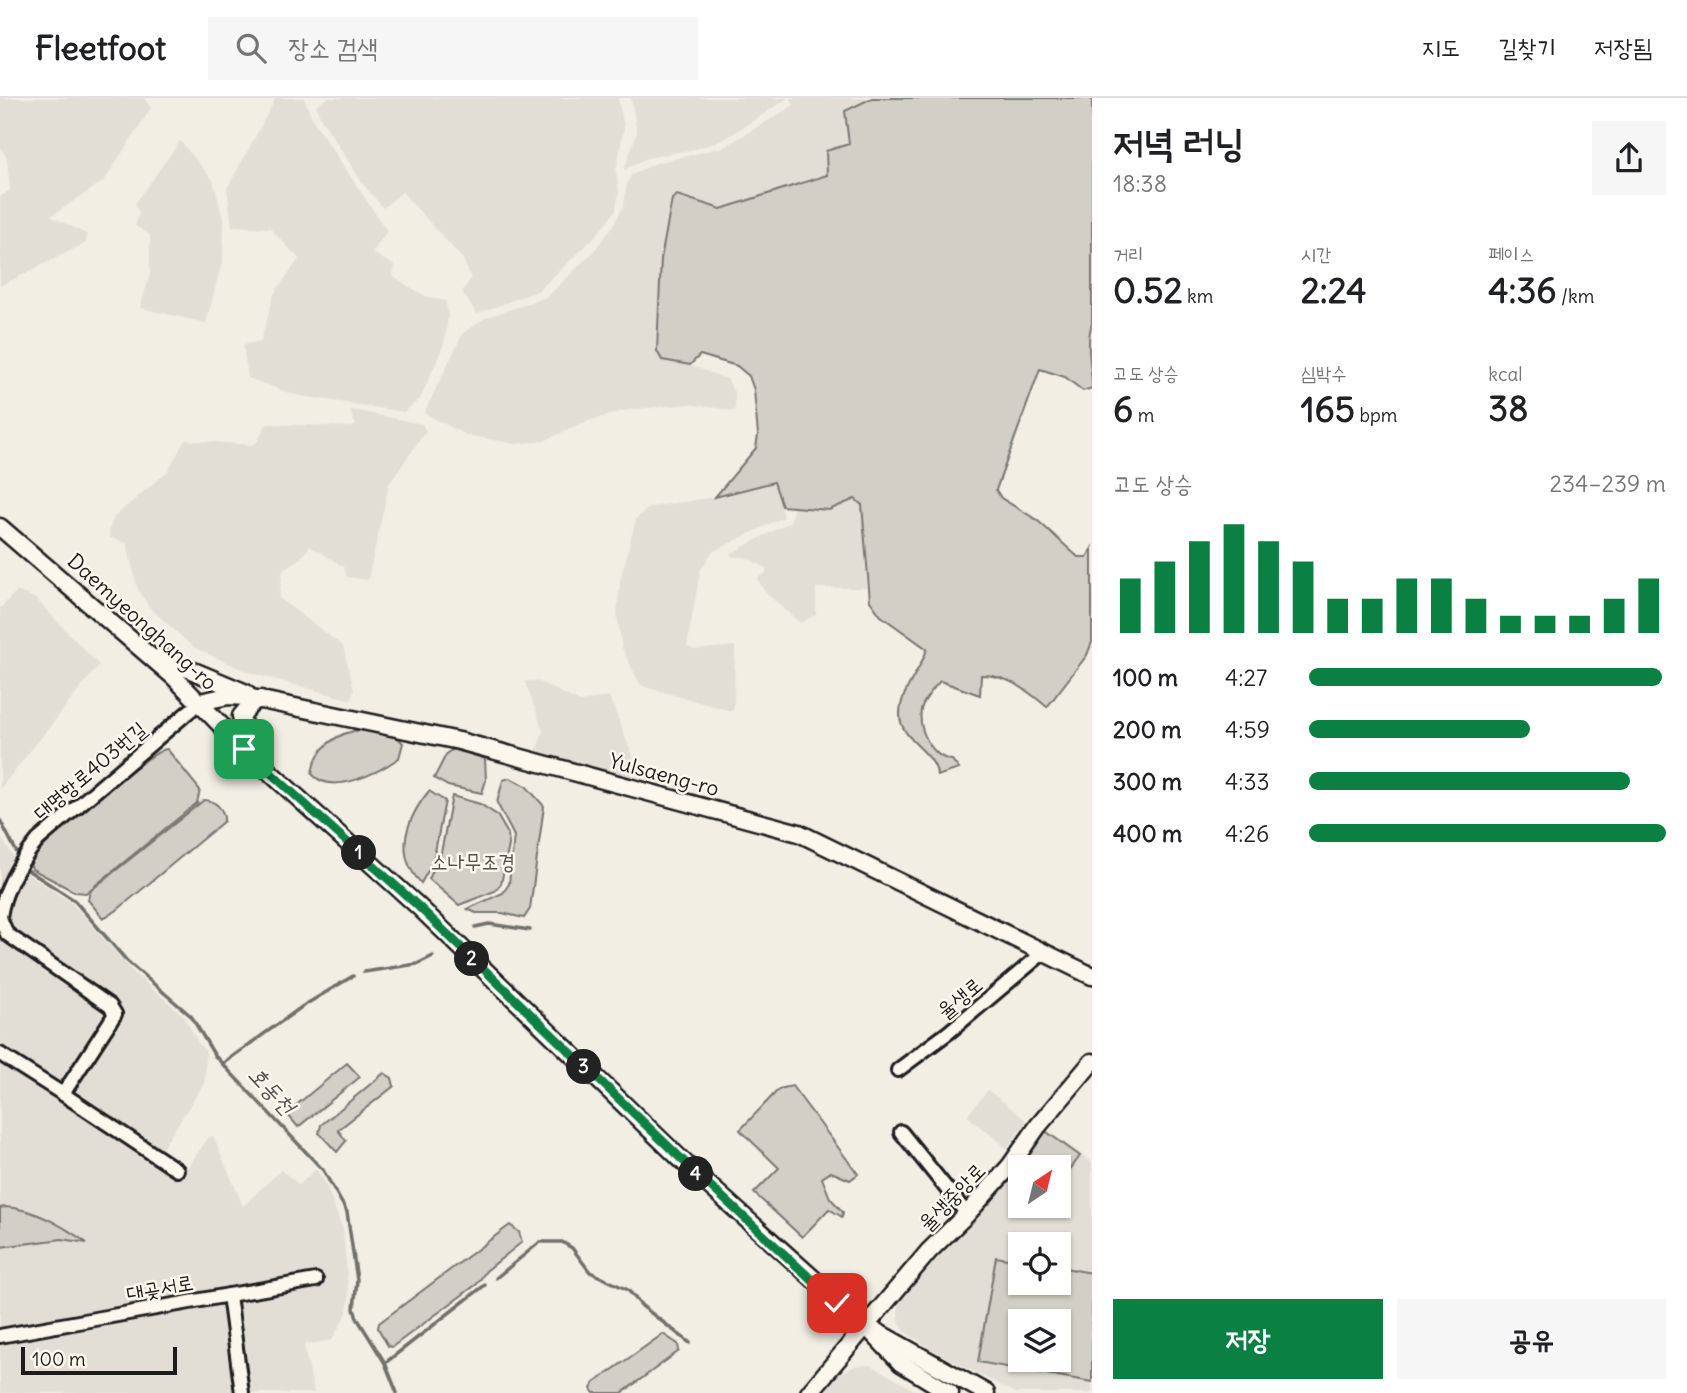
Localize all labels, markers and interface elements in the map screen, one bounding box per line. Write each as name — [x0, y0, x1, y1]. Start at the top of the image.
search box — [208, 17, 698, 80]
text: Fleetfoot — [35, 27, 166, 69]
icon: search — [232, 29, 270, 67]
text: 장소 검색 — [288, 31, 378, 64]
text: 지도 — [1422, 32, 1460, 62]
text: 길찾기 — [1498, 32, 1556, 62]
text: 저장됨 — [1594, 32, 1652, 62]
text: 저녁 러닝 — [1113, 119, 1244, 166]
button: share — [1592, 121, 1666, 195]
text: 18:38 — [1113, 169, 1167, 198]
text: 거리 — [1113, 242, 1144, 266]
text: 시간 — [1301, 242, 1331, 266]
text: 페이스 — [1488, 242, 1534, 266]
text: 0.52 — [1113, 268, 1183, 312]
text: 2:24 — [1301, 268, 1367, 312]
text: 4:36 — [1488, 268, 1557, 312]
text: km — [1183, 284, 1213, 308]
text: /km — [1557, 284, 1594, 308]
text: 고도 상승 — [1113, 361, 1179, 385]
text: 심박수 — [1301, 361, 1347, 385]
text: kcal — [1488, 362, 1523, 386]
text: 38 — [1488, 386, 1528, 430]
text: 6 — [1113, 387, 1133, 431]
text: 165 — [1301, 387, 1355, 431]
text: m — [1133, 403, 1154, 427]
text: bpm — [1355, 403, 1397, 427]
text: 고도 상승 — [1113, 469, 1193, 498]
text: 234–239 m — [1549, 469, 1666, 498]
street label: Daemyeonghang-ro — [62, 547, 223, 696]
text: 100 m — [1113, 663, 1178, 692]
text: 4:27 — [1225, 663, 1267, 692]
street label: 대명항로403번길 — [28, 715, 152, 826]
text: 200 m — [1113, 715, 1182, 744]
text: 4:59 — [1225, 715, 1270, 744]
pin — [214, 719, 274, 779]
icon: arrive — [225, 730, 263, 768]
street label: Yulsaeng-ro — [606, 747, 722, 802]
text: 300 m — [1113, 767, 1182, 796]
text: 4:33 — [1225, 767, 1270, 796]
text: 400 m — [1113, 819, 1182, 848]
text: 4:26 — [1225, 819, 1269, 848]
pin: 1 — [342, 836, 376, 870]
text: 1 — [355, 840, 362, 864]
park label: 소나무조경 — [431, 848, 515, 875]
pin: 2 — [454, 942, 490, 976]
text: 2 — [466, 946, 477, 970]
street label: 율생로 — [932, 971, 988, 1024]
pin: 3 — [566, 1049, 602, 1084]
text: 3 — [578, 1054, 589, 1078]
water label: 호동천 — [243, 1059, 304, 1122]
north arrow — [1008, 1155, 1071, 1218]
map controls — [1008, 1155, 1071, 1372]
pin: 4 — [678, 1156, 714, 1192]
street label: 율생중앙로 — [913, 1157, 991, 1236]
text: 4 — [690, 1161, 701, 1185]
button: locate — [1008, 1232, 1071, 1295]
street label: 대곶서로 — [124, 1268, 196, 1307]
pin — [807, 1273, 867, 1333]
icon: check — [818, 1284, 856, 1322]
button: 저장 — [1113, 1299, 1383, 1379]
button: 공유 — [1397, 1299, 1666, 1379]
button: layers — [1008, 1309, 1071, 1372]
scale bar — [21, 1344, 177, 1376]
text: 100 m — [32, 1347, 86, 1371]

